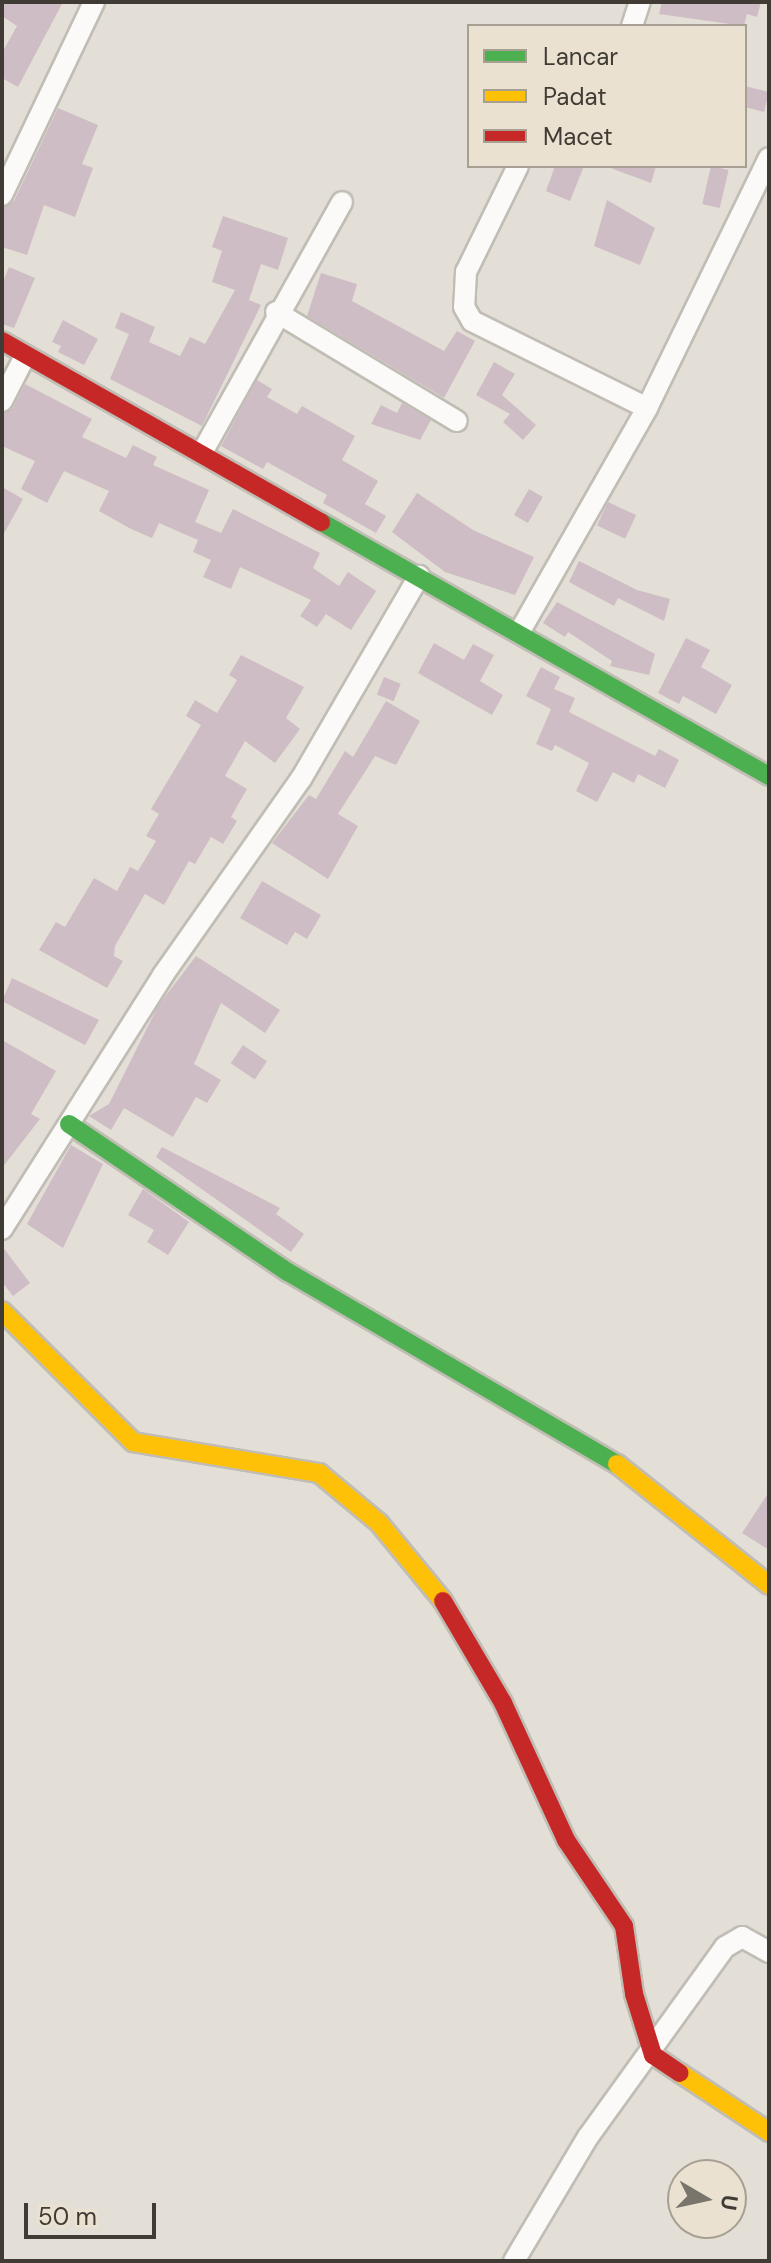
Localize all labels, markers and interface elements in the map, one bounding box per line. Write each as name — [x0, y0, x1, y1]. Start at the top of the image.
legend — [467, 24, 747, 168]
text: Lancar — [543, 41, 618, 72]
text: Padat — [543, 81, 607, 112]
text: Macet — [543, 121, 613, 152]
north arrow — [667, 2159, 747, 2239]
scale bar — [28, 2187, 160, 2237]
text: U — [714, 2193, 745, 2212]
text: 50 m — [38, 2201, 97, 2232]

